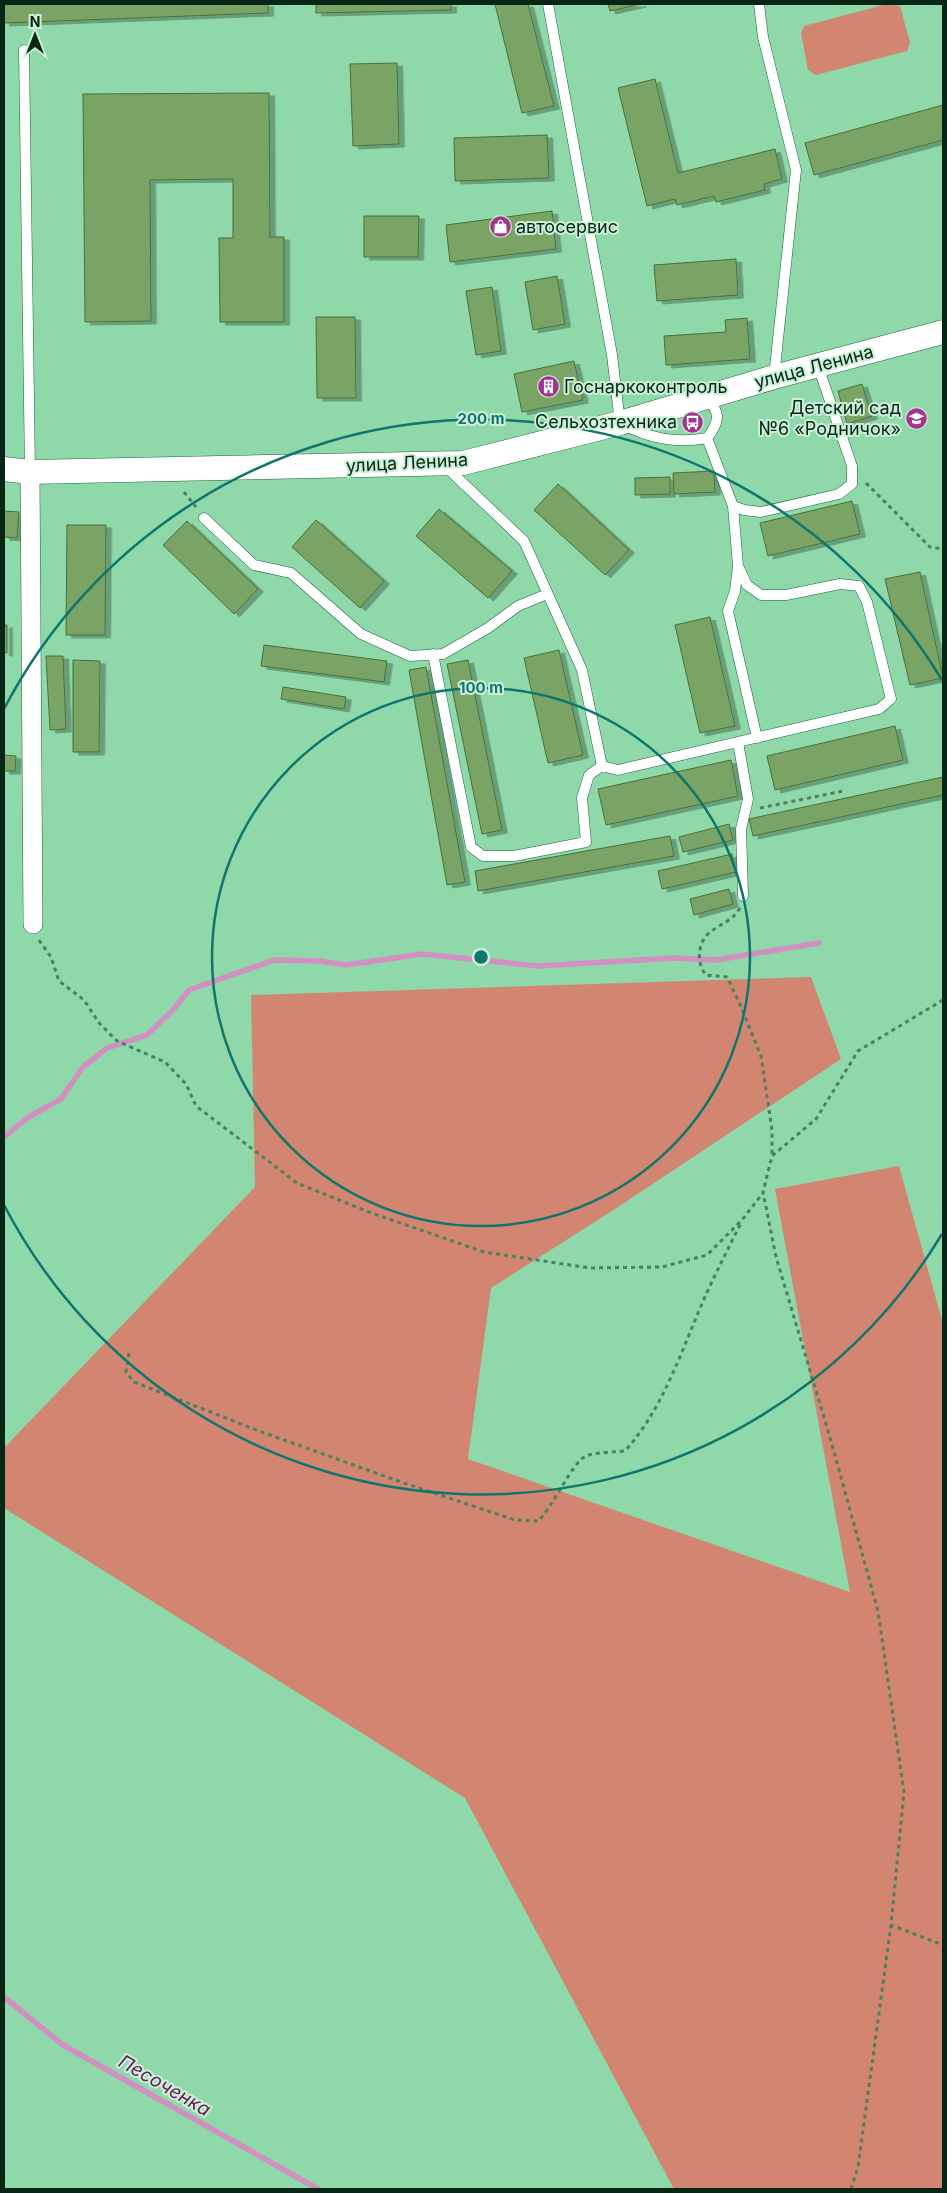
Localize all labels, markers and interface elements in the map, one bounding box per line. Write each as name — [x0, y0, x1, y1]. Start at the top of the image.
north arrow — [10, 10, 60, 60]
text: N — [30, 13, 40, 30]
shop icon: автосервис — [488, 215, 512, 239]
place label: автосервис — [516, 216, 618, 237]
street label: улица Ленина — [752, 341, 876, 392]
building icon: Госнаркоконтроль — [536, 375, 560, 399]
place label: Госнаркоконтроль — [564, 376, 728, 397]
place label: Детский сад №6 «Родничок» — [758, 397, 901, 439]
school or university icon: Детский сад №6 «Родничок» — [905, 406, 929, 430]
text: 200 m — [458, 409, 504, 428]
bus stop icon: Сельхозтехника — [681, 410, 705, 434]
place label: Сельхозтехника — [535, 411, 677, 432]
street label: улица Ленина — [345, 449, 469, 476]
text: 100 m — [459, 678, 503, 697]
centre of rings — [472, 948, 490, 966]
water label: Песоченка — [115, 2050, 215, 2121]

